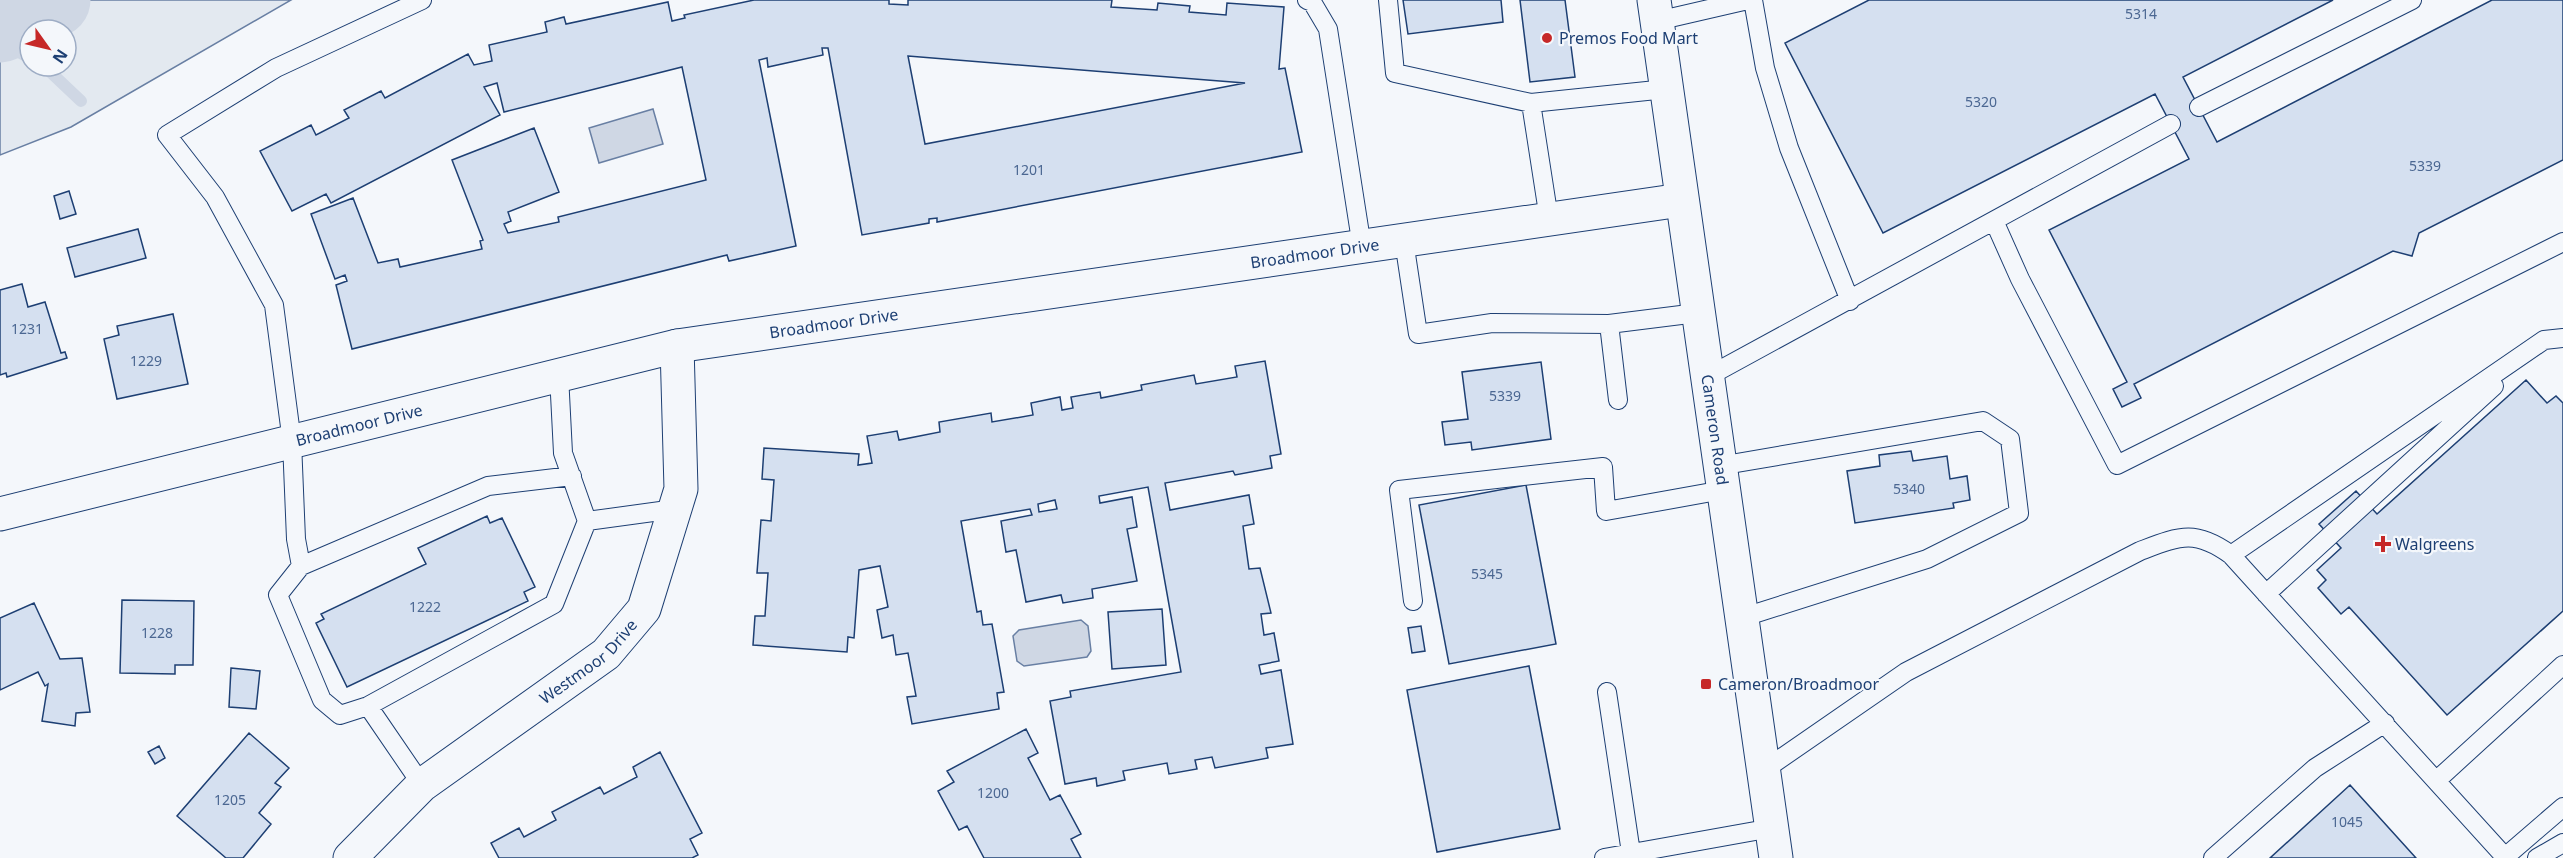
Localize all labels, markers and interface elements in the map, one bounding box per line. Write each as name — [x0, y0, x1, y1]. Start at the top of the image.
house number: 5314 — [2125, 4, 2157, 23]
north arrow — [18, 18, 78, 78]
place label: Premos Food Mart — [1559, 27, 1698, 49]
marker: Premos Food Mart — [1540, 31, 1554, 45]
text: N — [48, 45, 73, 68]
house number: 5320 — [1965, 92, 1997, 111]
house number: 5339 — [2409, 156, 2441, 175]
house number: 1201 — [1013, 160, 1045, 179]
street label: Broadmoor Drive — [1249, 233, 1381, 273]
street label: Broadmoor Drive — [768, 303, 900, 343]
house number: 1231 — [11, 319, 43, 338]
house number: 1229 — [130, 351, 162, 370]
street label: Cameron Road — [1696, 373, 1734, 486]
house number: 5339 — [1489, 386, 1521, 405]
street label: Broadmoor Drive — [293, 399, 425, 451]
house number: 5340 — [1893, 479, 1925, 498]
place label: Walgreens — [2395, 533, 2474, 555]
marker: Walgreens — [2376, 537, 2390, 551]
house number: 5345 — [1471, 564, 1503, 583]
house number: 1222 — [409, 597, 441, 616]
street label: Westmoor Drive — [535, 614, 642, 709]
house number: 1228 — [141, 623, 173, 642]
place label: Cameron/Broadmoor — [1718, 673, 1879, 695]
marker: Cameron/Broadmoor — [1699, 677, 1713, 691]
house number: 1200 — [977, 783, 1009, 802]
house number: 1205 — [214, 790, 246, 809]
house number: 1045 — [2331, 812, 2363, 831]

